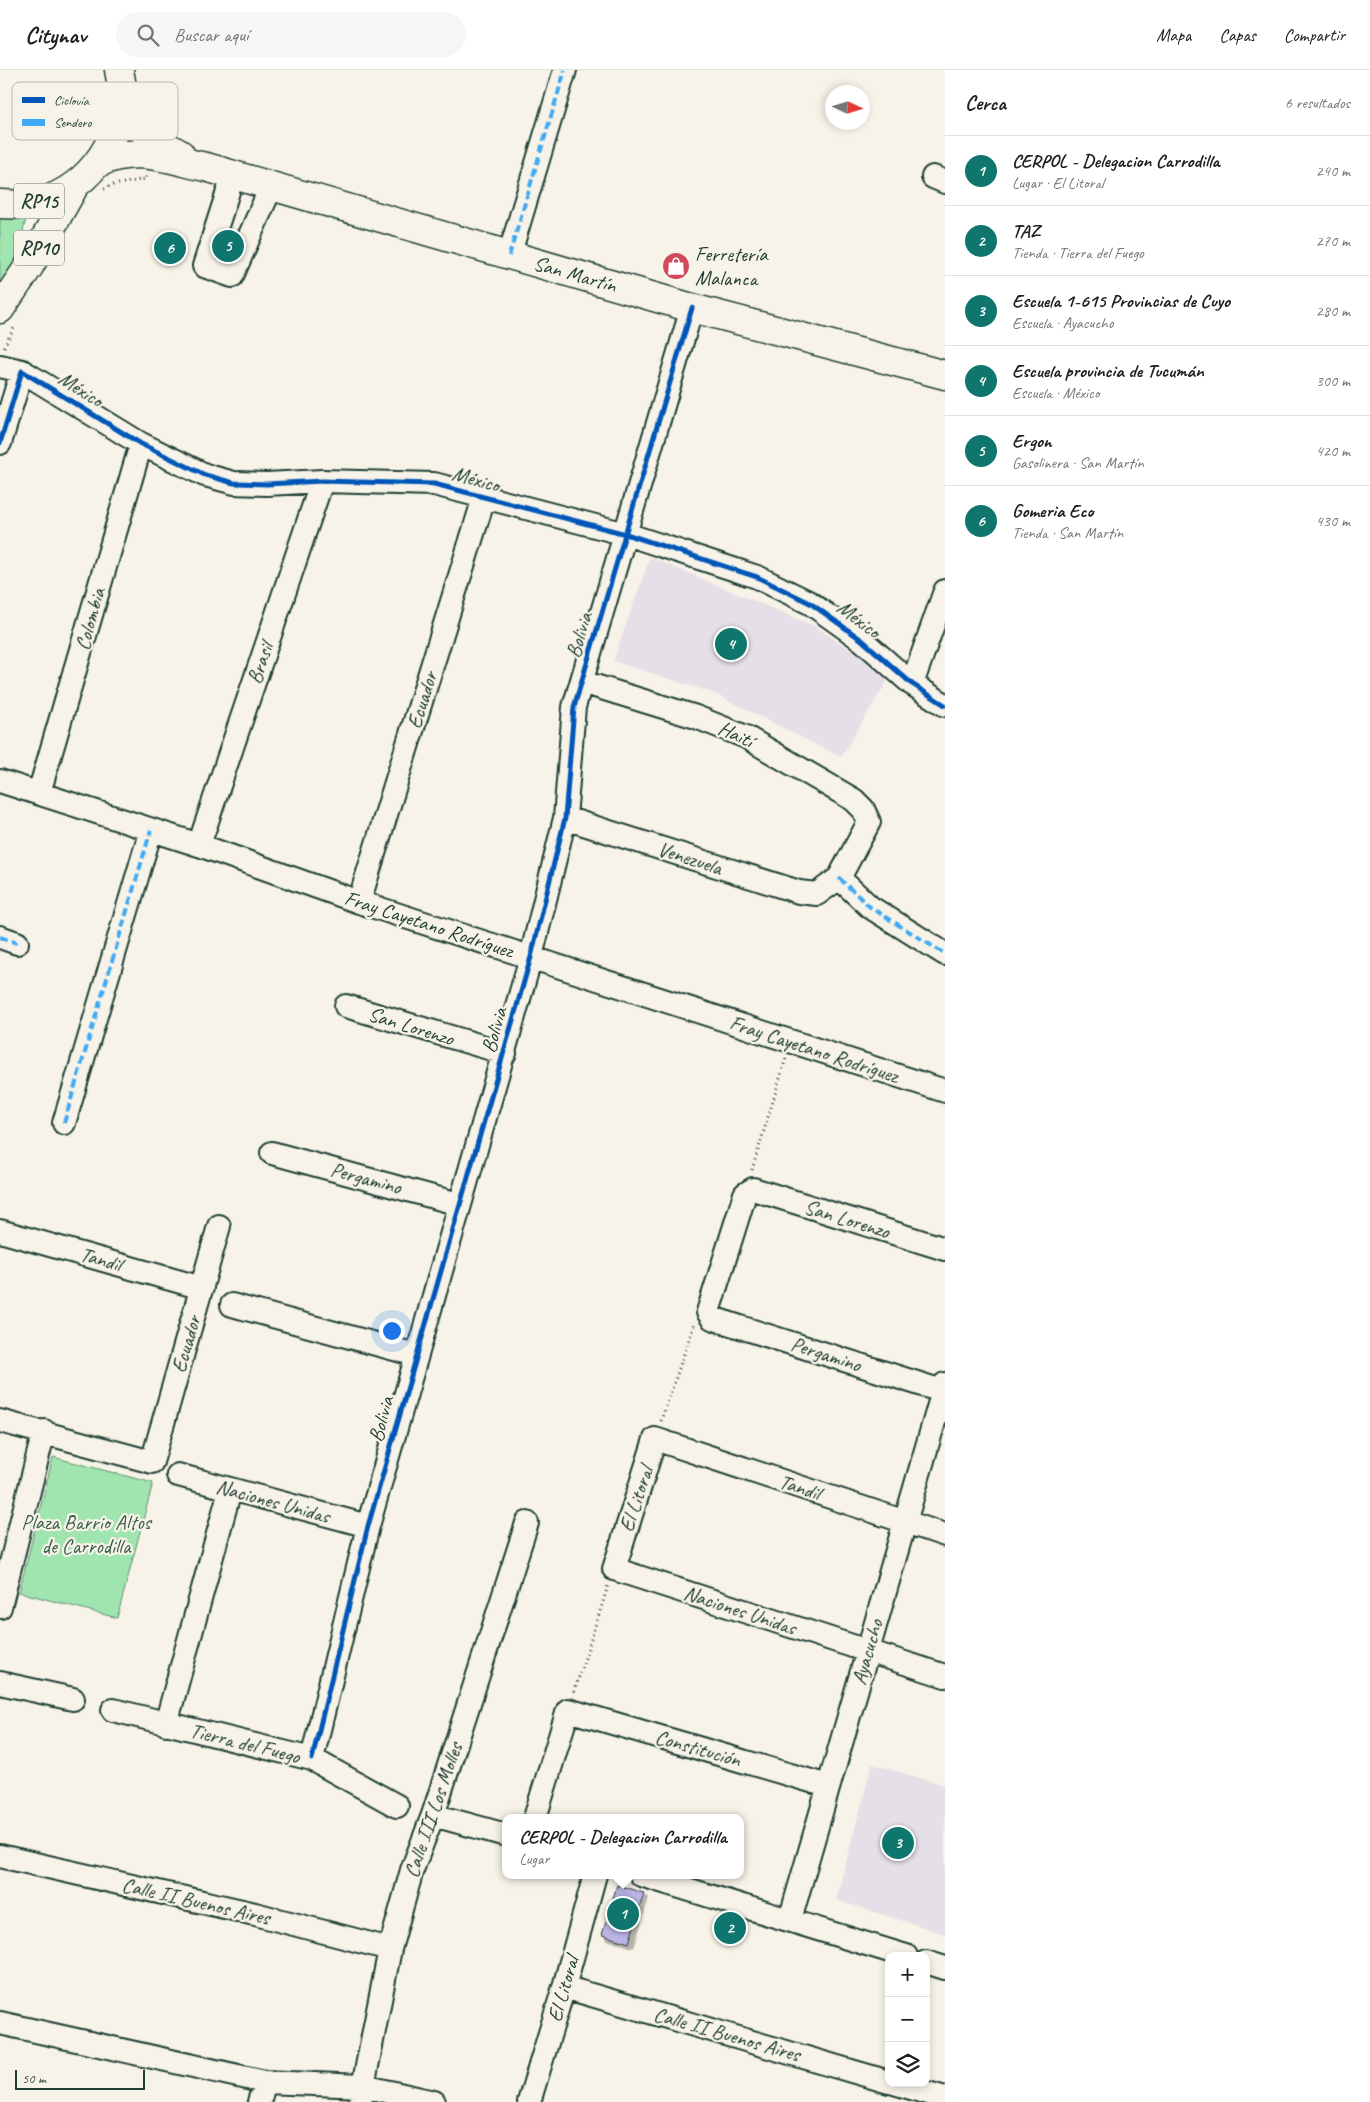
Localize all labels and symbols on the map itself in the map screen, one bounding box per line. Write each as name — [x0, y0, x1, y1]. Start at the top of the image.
legend — [12, 82, 178, 140]
north arrow — [825, 85, 870, 130]
text: Ciclovía — [54, 92, 90, 109]
text: Sendero — [54, 114, 92, 131]
road number: RP15 — [14, 184, 64, 218]
pin: 5 — [212, 227, 244, 265]
pin: 6 — [154, 229, 186, 267]
road number: RP10 — [14, 230, 64, 266]
place label: Ferretería Malanca — [695, 241, 769, 291]
street label: San Martín — [530, 250, 620, 298]
shop icon: Ferretería Malanca — [661, 251, 691, 281]
street label: México — [54, 365, 110, 414]
street label: México — [449, 460, 505, 498]
street label: Colombia — [69, 583, 112, 653]
street label: México — [832, 594, 888, 645]
street label: Bolivia — [560, 608, 599, 661]
pin: 4 — [715, 625, 747, 663]
street label: Brasil — [241, 636, 280, 687]
street label: Ecuador — [401, 667, 443, 732]
street label: Haití — [714, 715, 761, 755]
street label: Venezuela — [655, 835, 727, 881]
street label: Fray Cayetano Rodríguez — [341, 884, 519, 964]
street label: San Lorenzo — [365, 1001, 458, 1052]
street label: Bolivia — [475, 1003, 513, 1056]
street label: Fray Cayetano Rodríguez — [726, 1009, 904, 1089]
street label: Pergamino — [328, 1156, 406, 1200]
street label: San Lorenzo — [801, 1194, 894, 1245]
street label: Tandil — [77, 1241, 128, 1278]
street label: Ecuador — [166, 1311, 207, 1375]
your location — [379, 1318, 405, 1344]
street label: Pergamino — [788, 1330, 866, 1378]
street label: Bolivia — [363, 1392, 400, 1445]
street label: El Litoral — [613, 1460, 660, 1535]
street label: Tandil — [776, 1468, 827, 1507]
street label: Naciones Unidas — [213, 1473, 334, 1529]
park label: Plaza Barrio Altos de Carrodilla — [21, 1509, 153, 1559]
street label: Naciones Unidas — [681, 1580, 801, 1641]
street label: Ayacucho — [845, 1615, 889, 1688]
street label: Tierra del Fuego — [187, 1717, 304, 1770]
street label: Constitución — [652, 1723, 744, 1773]
street label: Calle III Los Molles — [398, 1737, 469, 1881]
pin: 3 — [882, 1824, 914, 1862]
street label: Calle II Buenos Aires — [119, 1871, 274, 1931]
pin: 1 — [607, 1895, 639, 1933]
pin: 2 — [714, 1909, 746, 1947]
street label: El Litoral — [541, 1950, 586, 2025]
street label: Calle II Buenos Aires — [651, 2001, 805, 2068]
scale bar — [15, 2067, 145, 2090]

